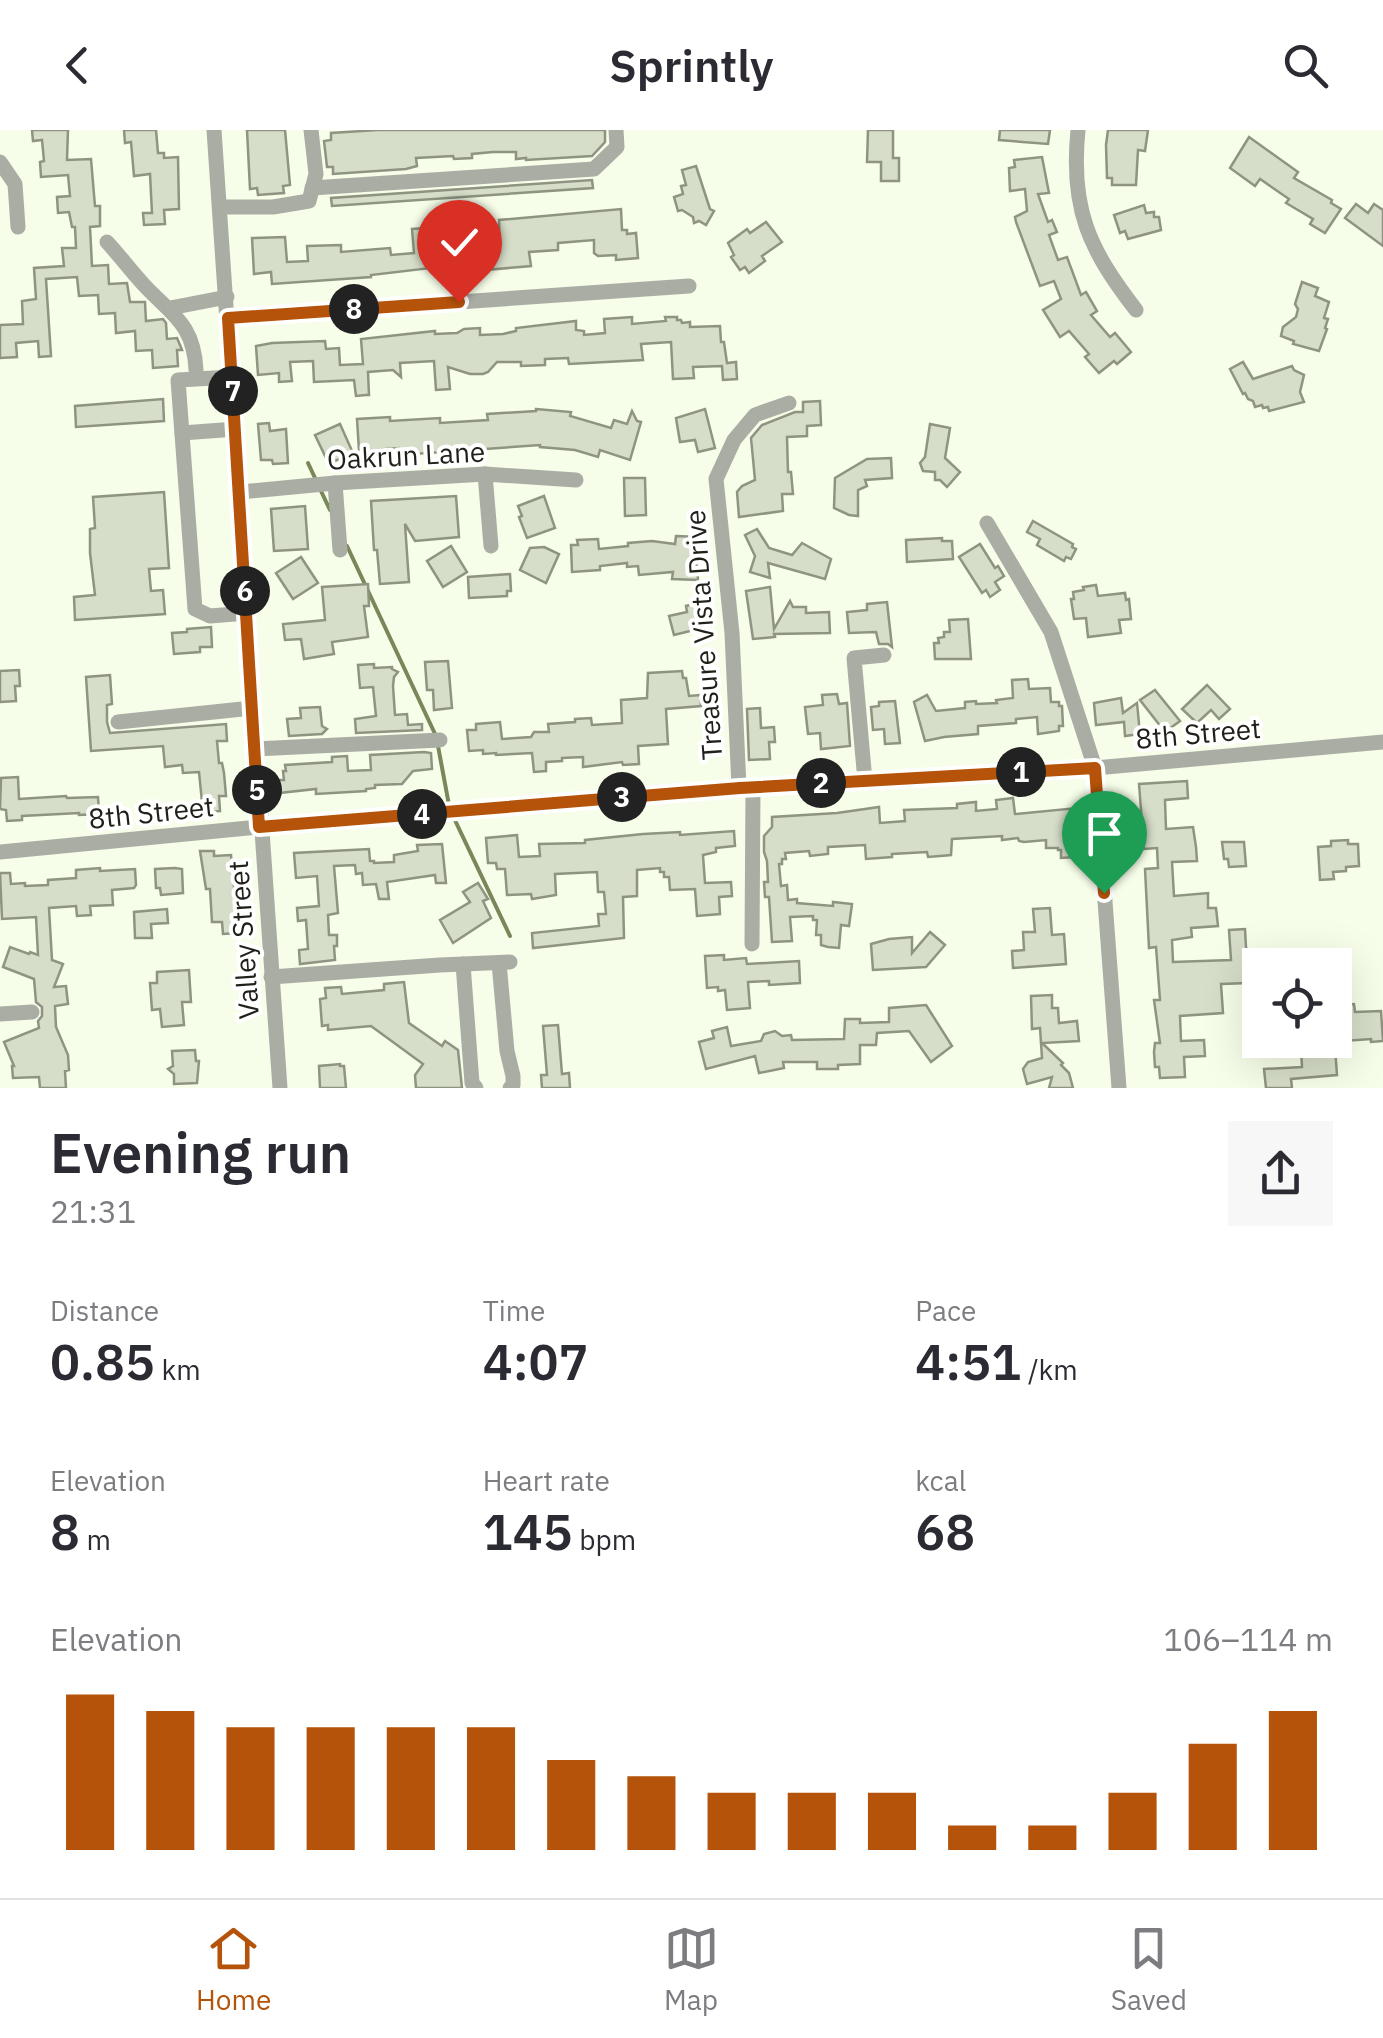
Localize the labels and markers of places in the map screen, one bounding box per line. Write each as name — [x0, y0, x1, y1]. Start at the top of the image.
pin — [417, 200, 502, 303]
pin: 8 — [329, 284, 379, 334]
pin: 7 — [208, 366, 258, 416]
pin: 6 — [220, 566, 270, 616]
pin: 1 — [996, 747, 1046, 797]
pin: 2 — [796, 758, 846, 808]
pin: 5 — [232, 765, 282, 815]
pin: 3 — [597, 772, 647, 822]
pin: 4 — [397, 789, 447, 839]
pin — [1062, 791, 1147, 894]

